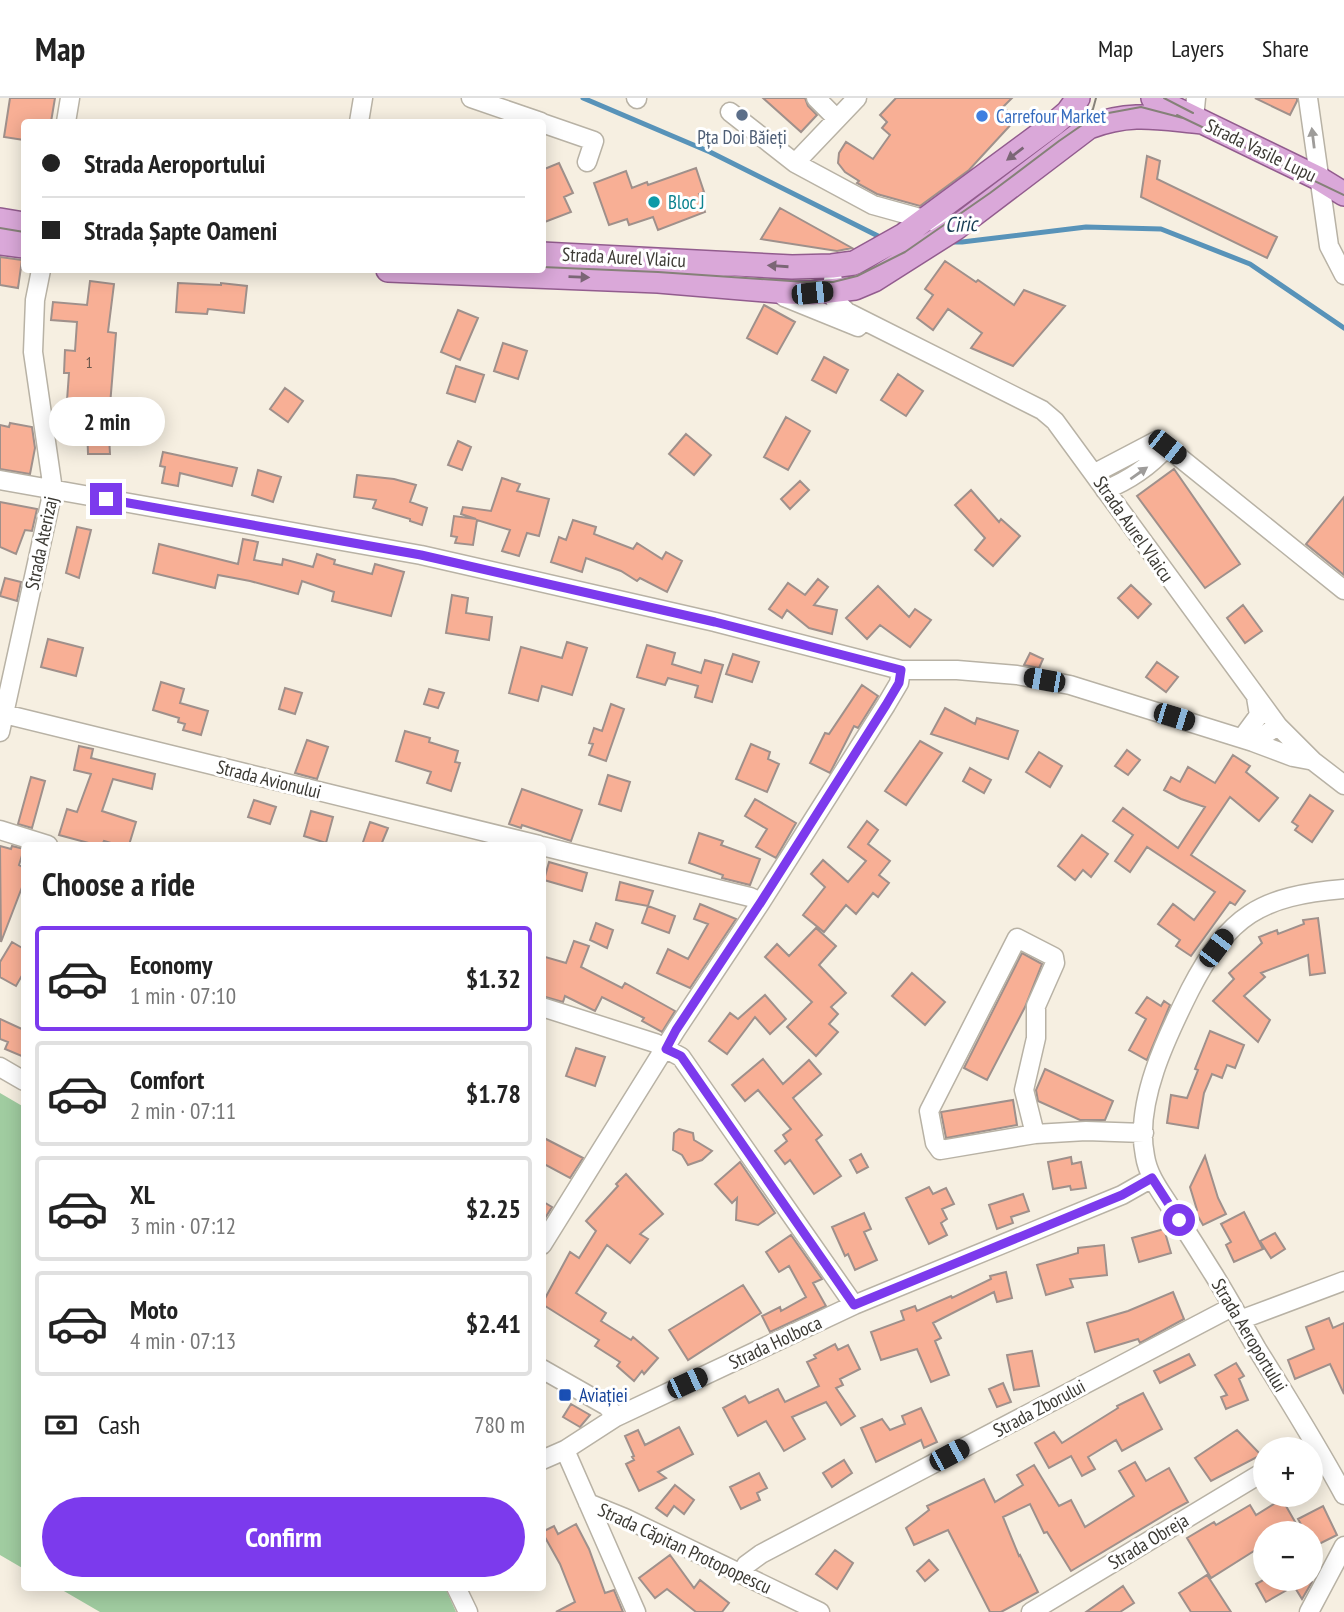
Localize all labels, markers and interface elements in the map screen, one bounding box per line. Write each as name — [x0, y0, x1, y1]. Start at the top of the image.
text: Map — [35, 27, 85, 70]
text: Map — [1098, 33, 1133, 64]
text: Layers — [1171, 33, 1224, 64]
text: Share — [1262, 33, 1309, 64]
place label: Carrefour Market — [996, 104, 1107, 128]
marker: Pța Doi Băieți — [734, 107, 750, 123]
marker: Carrefour Market — [974, 108, 990, 124]
street label: Strada Vasile Lupu — [1202, 113, 1320, 187]
place label: Pța Doi Băieți — [697, 125, 787, 149]
one-way arrow — [1308, 127, 1319, 149]
one-way arrow — [1006, 146, 1024, 161]
text: Strada Aeroportului — [84, 147, 265, 180]
place label: Bloc J — [668, 190, 705, 214]
marker: Bloc J — [646, 194, 662, 210]
water label: Ciric — [945, 210, 980, 238]
text: Strada Șapte Oameni — [84, 214, 277, 247]
street label: Strada Aurel Vlaicu — [562, 242, 686, 272]
one-way arrow — [767, 260, 789, 271]
one-way arrow — [568, 271, 590, 283]
car — [791, 280, 834, 306]
house number: 1 — [85, 352, 93, 372]
callout: 2 min — [48, 398, 164, 446]
text: 2 min — [84, 407, 130, 436]
car — [1144, 426, 1191, 468]
one-way arrow — [1130, 466, 1148, 480]
street label: Strada Aurel Vlaicu — [1089, 471, 1179, 587]
route end — [90, 483, 122, 515]
street label: Strada Aterizaj — [19, 494, 63, 592]
car — [1022, 666, 1067, 694]
car — [1151, 701, 1198, 733]
street label: Strada Avionului — [214, 754, 324, 804]
text: Choose a ride — [42, 863, 195, 905]
car — [1195, 925, 1238, 971]
icon: car — [46, 947, 109, 1010]
text: Economy — [130, 948, 212, 981]
text: $1.32 — [466, 962, 521, 995]
text: 1 min · 07:10 — [130, 981, 236, 1010]
icon: car — [46, 1062, 109, 1125]
text: Comfort — [130, 1063, 204, 1096]
text: $1.78 — [466, 1077, 521, 1110]
text: 2 min · 07:11 — [130, 1096, 236, 1125]
icon: car — [46, 1177, 109, 1240]
text: XL — [130, 1178, 155, 1211]
text: $2.25 — [466, 1192, 521, 1225]
route start — [1163, 1204, 1195, 1236]
text: 3 min · 07:12 — [130, 1211, 236, 1240]
street label: Strada Aeroportului — [1207, 1274, 1293, 1396]
icon: car — [46, 1292, 109, 1355]
text: Moto — [130, 1293, 178, 1326]
text: $2.41 — [466, 1307, 521, 1340]
street label: Strada Holboca — [725, 1310, 825, 1374]
text: 4 min · 07:13 — [130, 1326, 236, 1355]
car — [664, 1365, 711, 1401]
street label: Strada Zborului — [989, 1374, 1089, 1442]
place label: Aviației — [579, 1383, 628, 1407]
marker: Aviației — [557, 1387, 573, 1403]
icon: cash — [42, 1406, 80, 1444]
text: Cash — [98, 1408, 140, 1441]
text: 780 m — [474, 1410, 525, 1439]
car — [926, 1436, 973, 1474]
map controls — [1253, 1437, 1323, 1591]
button: + — [1253, 1437, 1323, 1507]
button: Confirm — [42, 1497, 525, 1577]
street label: Strada Căpitan Protopopescu — [594, 1497, 776, 1599]
street label: Strada Obreja — [1103, 1508, 1193, 1574]
button: − — [1253, 1521, 1323, 1591]

